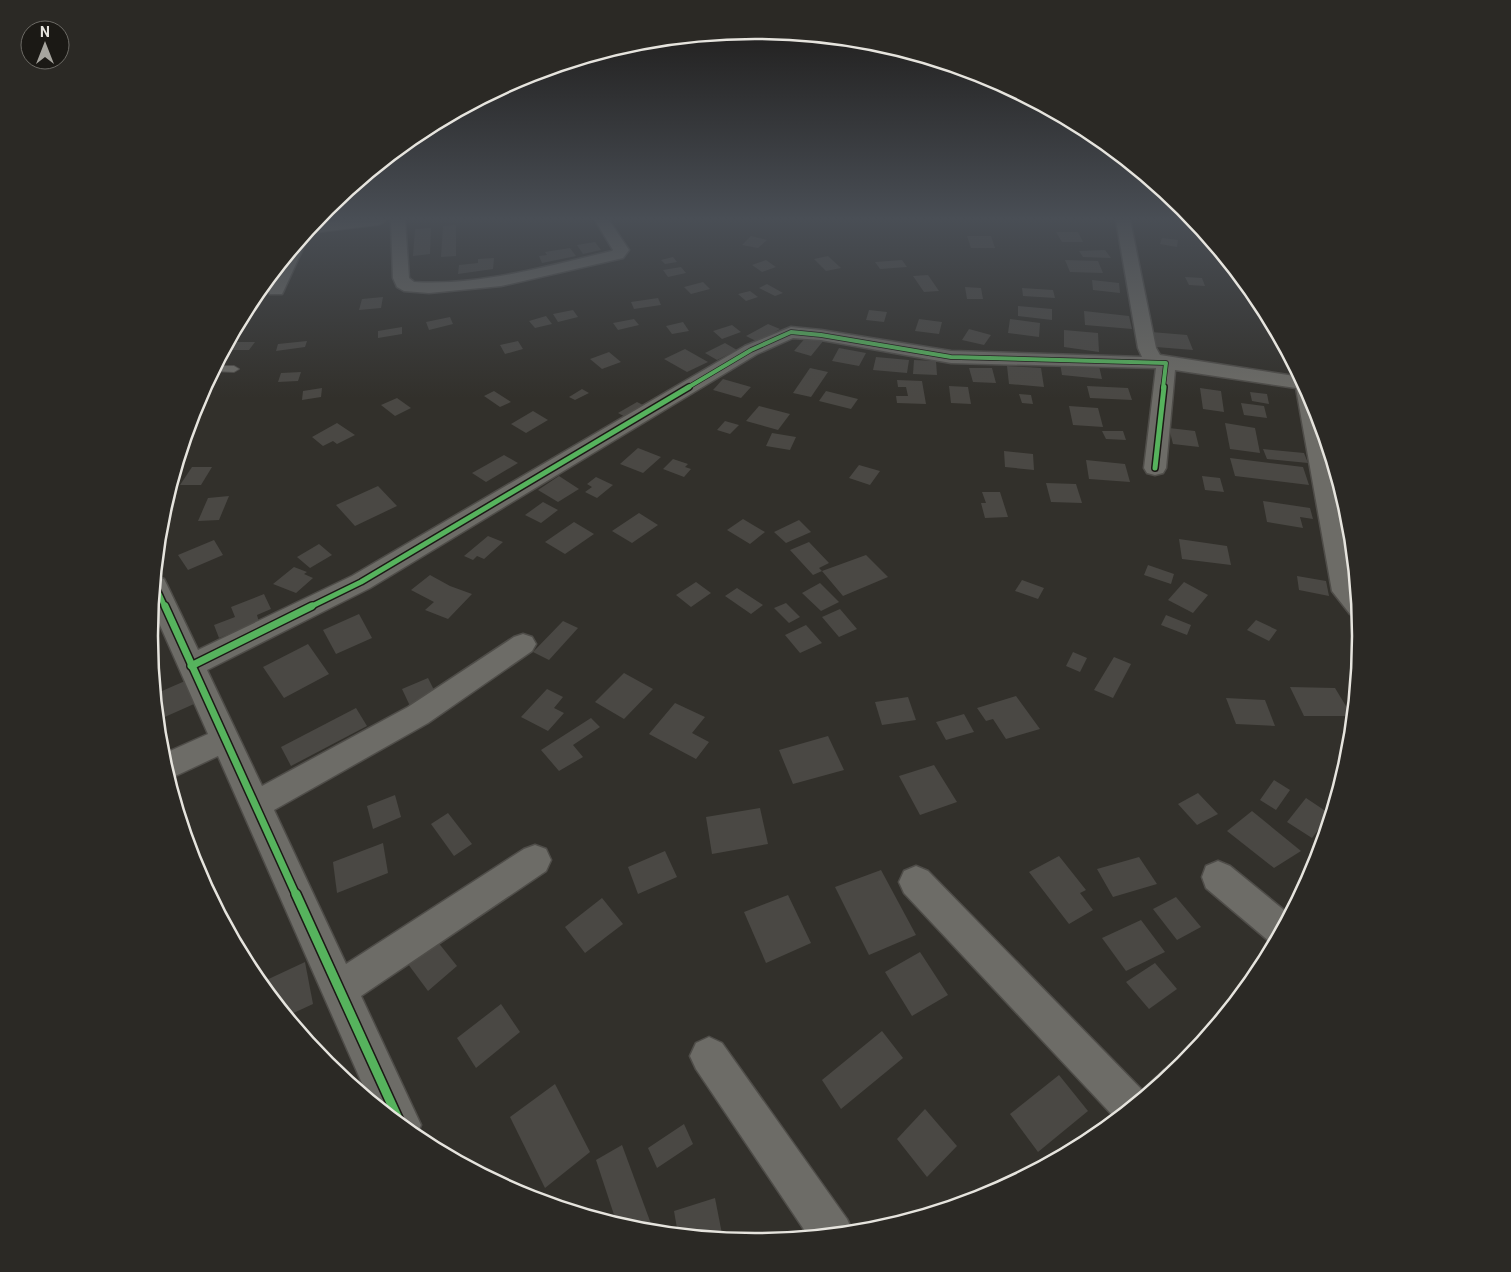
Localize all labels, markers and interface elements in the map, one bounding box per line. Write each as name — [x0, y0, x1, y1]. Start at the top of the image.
north arrow — [20, 20, 70, 70]
text: N — [40, 24, 50, 40]

